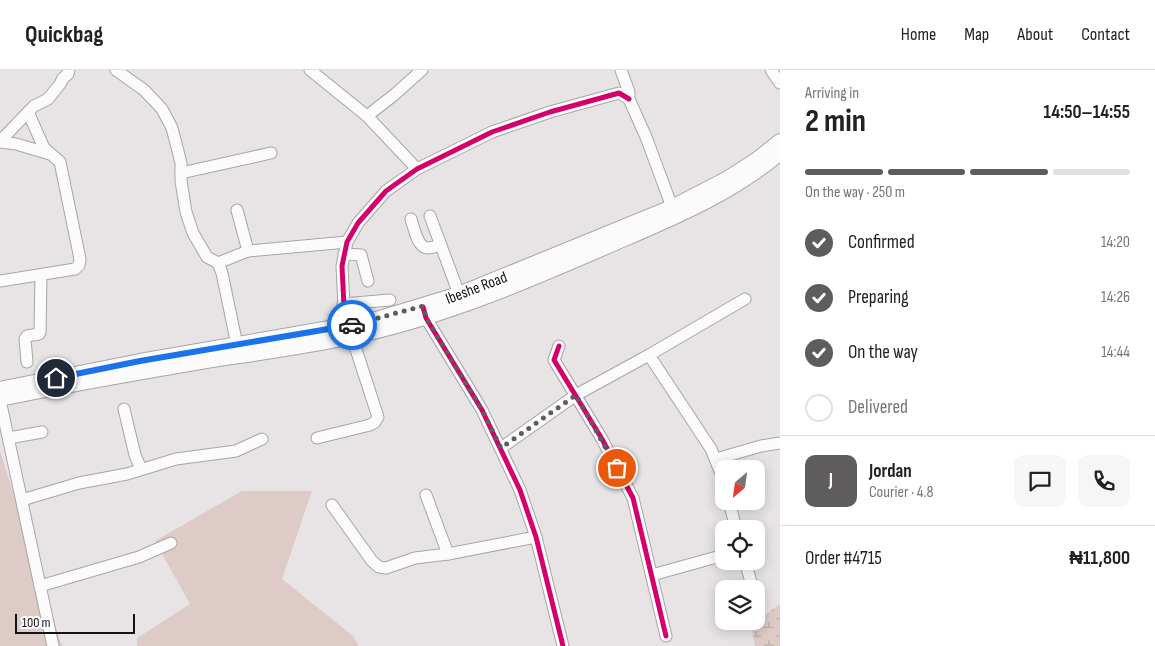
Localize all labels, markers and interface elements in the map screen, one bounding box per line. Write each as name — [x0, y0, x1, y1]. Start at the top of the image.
text: Quickbag — [25, 20, 103, 49]
text: Home — [901, 24, 936, 45]
text: Map — [964, 24, 989, 45]
text: About — [1017, 24, 1053, 45]
text: Contact — [1081, 24, 1130, 45]
text: Arriving in — [805, 84, 859, 103]
text: 14:50–14:55 — [1044, 101, 1130, 124]
text: 2 min — [805, 102, 866, 141]
text: On the way · 250 m — [805, 183, 905, 202]
icon: check — [805, 229, 833, 257]
text: Confirmed — [848, 231, 915, 254]
text: 14:20 — [1101, 233, 1130, 252]
street label: Ibeshe Road — [443, 268, 510, 309]
icon: check — [805, 284, 833, 312]
text: Preparing — [848, 286, 909, 309]
text: 14:26 — [1101, 288, 1130, 307]
courier — [327, 300, 377, 350]
icon: car — [338, 311, 366, 339]
icon: check — [805, 339, 833, 367]
text: On the way — [848, 341, 918, 364]
text: 14:44 — [1101, 343, 1130, 362]
pin — [35, 357, 77, 399]
icon: home — [42, 364, 70, 392]
text: Delivered — [848, 396, 908, 419]
pin — [596, 447, 638, 489]
icon: bag — [603, 454, 631, 482]
button: chat — [1014, 455, 1066, 507]
button: phone — [1078, 455, 1130, 507]
north arrow — [715, 460, 765, 510]
map controls — [715, 460, 765, 630]
text: Jordan — [869, 460, 912, 483]
text: J — [829, 469, 833, 492]
text: Courier · 4.8 — [869, 483, 933, 502]
button: locate — [715, 520, 765, 570]
text: Order #4715 — [805, 547, 882, 570]
text: ₦11,800 — [1069, 547, 1130, 570]
button: layers — [715, 580, 765, 630]
scale bar — [15, 611, 135, 634]
text: 100 m — [22, 614, 51, 631]

